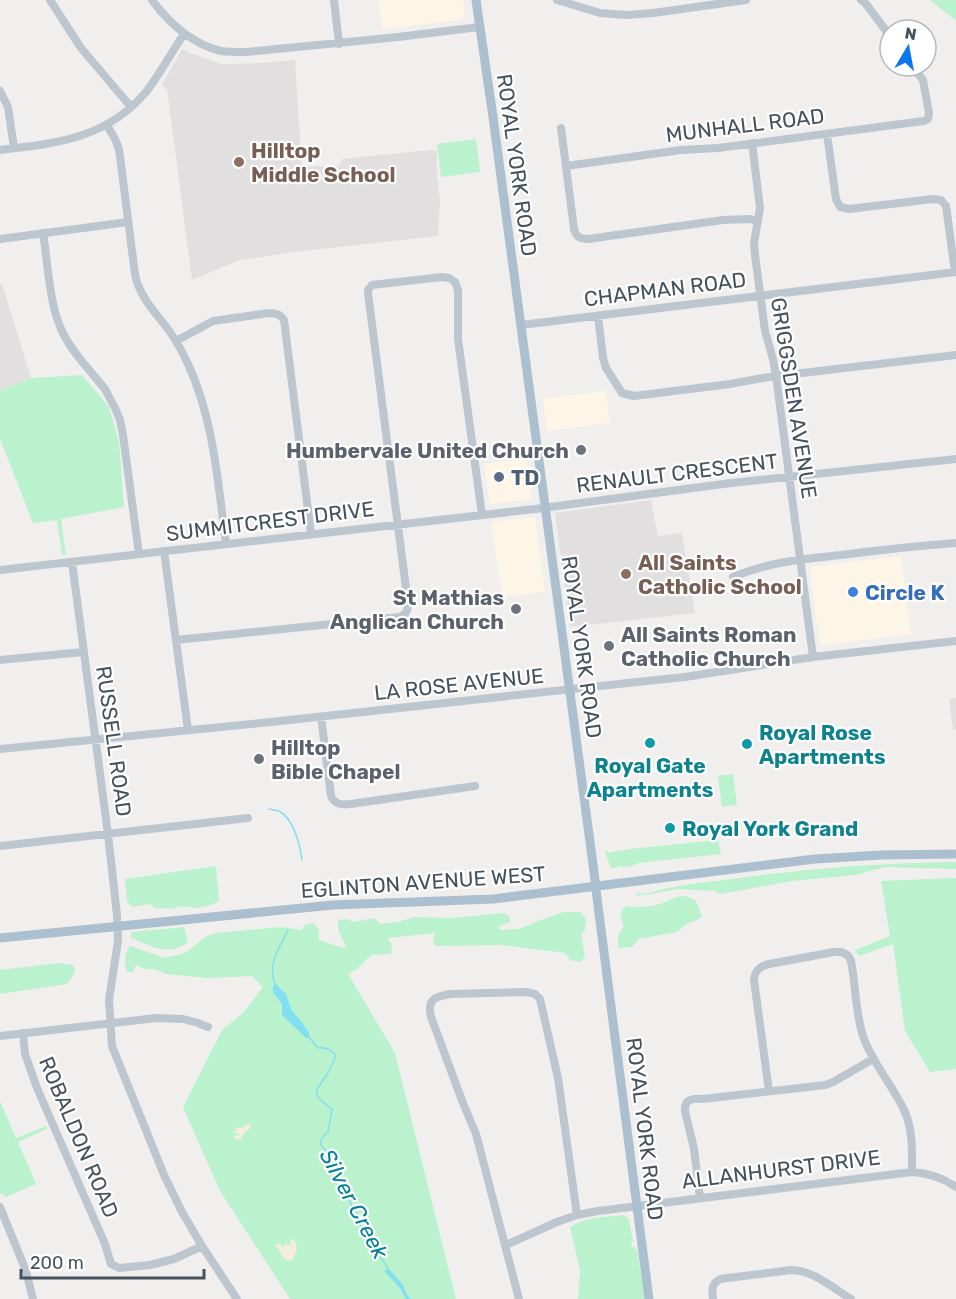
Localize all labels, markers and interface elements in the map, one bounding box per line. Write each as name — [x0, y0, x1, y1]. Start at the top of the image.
north arrow — [878, 18, 938, 78]
text: N — [903, 23, 918, 44]
street label: ROYAL YORK ROAD — [492, 72, 542, 258]
street label: MUNHALL ROAD — [664, 103, 826, 147]
place label: Hilltop Middle School — [251, 138, 395, 187]
marker: Hilltop Middle School — [232, 155, 246, 169]
street label: CHAPMAN ROAD — [582, 267, 748, 311]
street label: GRIGGSDEN AVENUE — [766, 296, 822, 500]
place label: Humbervale United Church — [286, 438, 569, 463]
marker: Humbervale United Church — [574, 443, 588, 457]
street label: RENAULT CRESCENT — [575, 448, 779, 498]
place label: TD — [511, 465, 539, 490]
marker: TD — [492, 470, 506, 484]
street label: SUMMITCREST DRIVE — [165, 496, 375, 546]
place label: All Saints Catholic School — [638, 550, 802, 599]
street label: ROYAL YORK ROAD — [557, 554, 607, 740]
marker: All Saints Catholic School — [619, 567, 633, 581]
place label: Circle K — [865, 580, 945, 605]
place label: St Mathias Anglican Church — [330, 585, 504, 634]
marker: Circle K — [846, 585, 860, 599]
marker: St Mathias Anglican Church — [509, 602, 523, 616]
place label: All Saints Roman Catholic Church — [621, 622, 796, 671]
marker: All Saints Roman Catholic Church — [602, 639, 616, 653]
street label: LA ROSE AVENUE — [373, 663, 545, 705]
street label: RUSSELL ROAD — [91, 664, 137, 818]
place label: Royal Rose Apartments — [759, 720, 886, 769]
place label: Hilltop Bible Chapel — [271, 735, 401, 784]
marker: Royal Gate Apartments — [643, 736, 657, 750]
marker: Royal Rose Apartments — [740, 737, 754, 751]
marker: Hilltop Bible Chapel — [252, 752, 266, 766]
place label: Royal Gate Apartments — [587, 753, 713, 802]
place label: Royal York Grand — [682, 816, 858, 841]
marker: Royal York Grand — [663, 821, 677, 835]
street label: EGLINTON AVENUE WEST — [300, 861, 546, 903]
street label: ROYAL YORK ROAD — [621, 1036, 669, 1222]
street label: ROBALDON ROAD — [34, 1053, 124, 1221]
water label: Silver Creek — [314, 1144, 395, 1264]
street label: ALLANHURST DRIVE — [680, 1144, 882, 1194]
scale bar — [21, 1242, 204, 1280]
text: 200 m — [30, 1252, 84, 1274]

